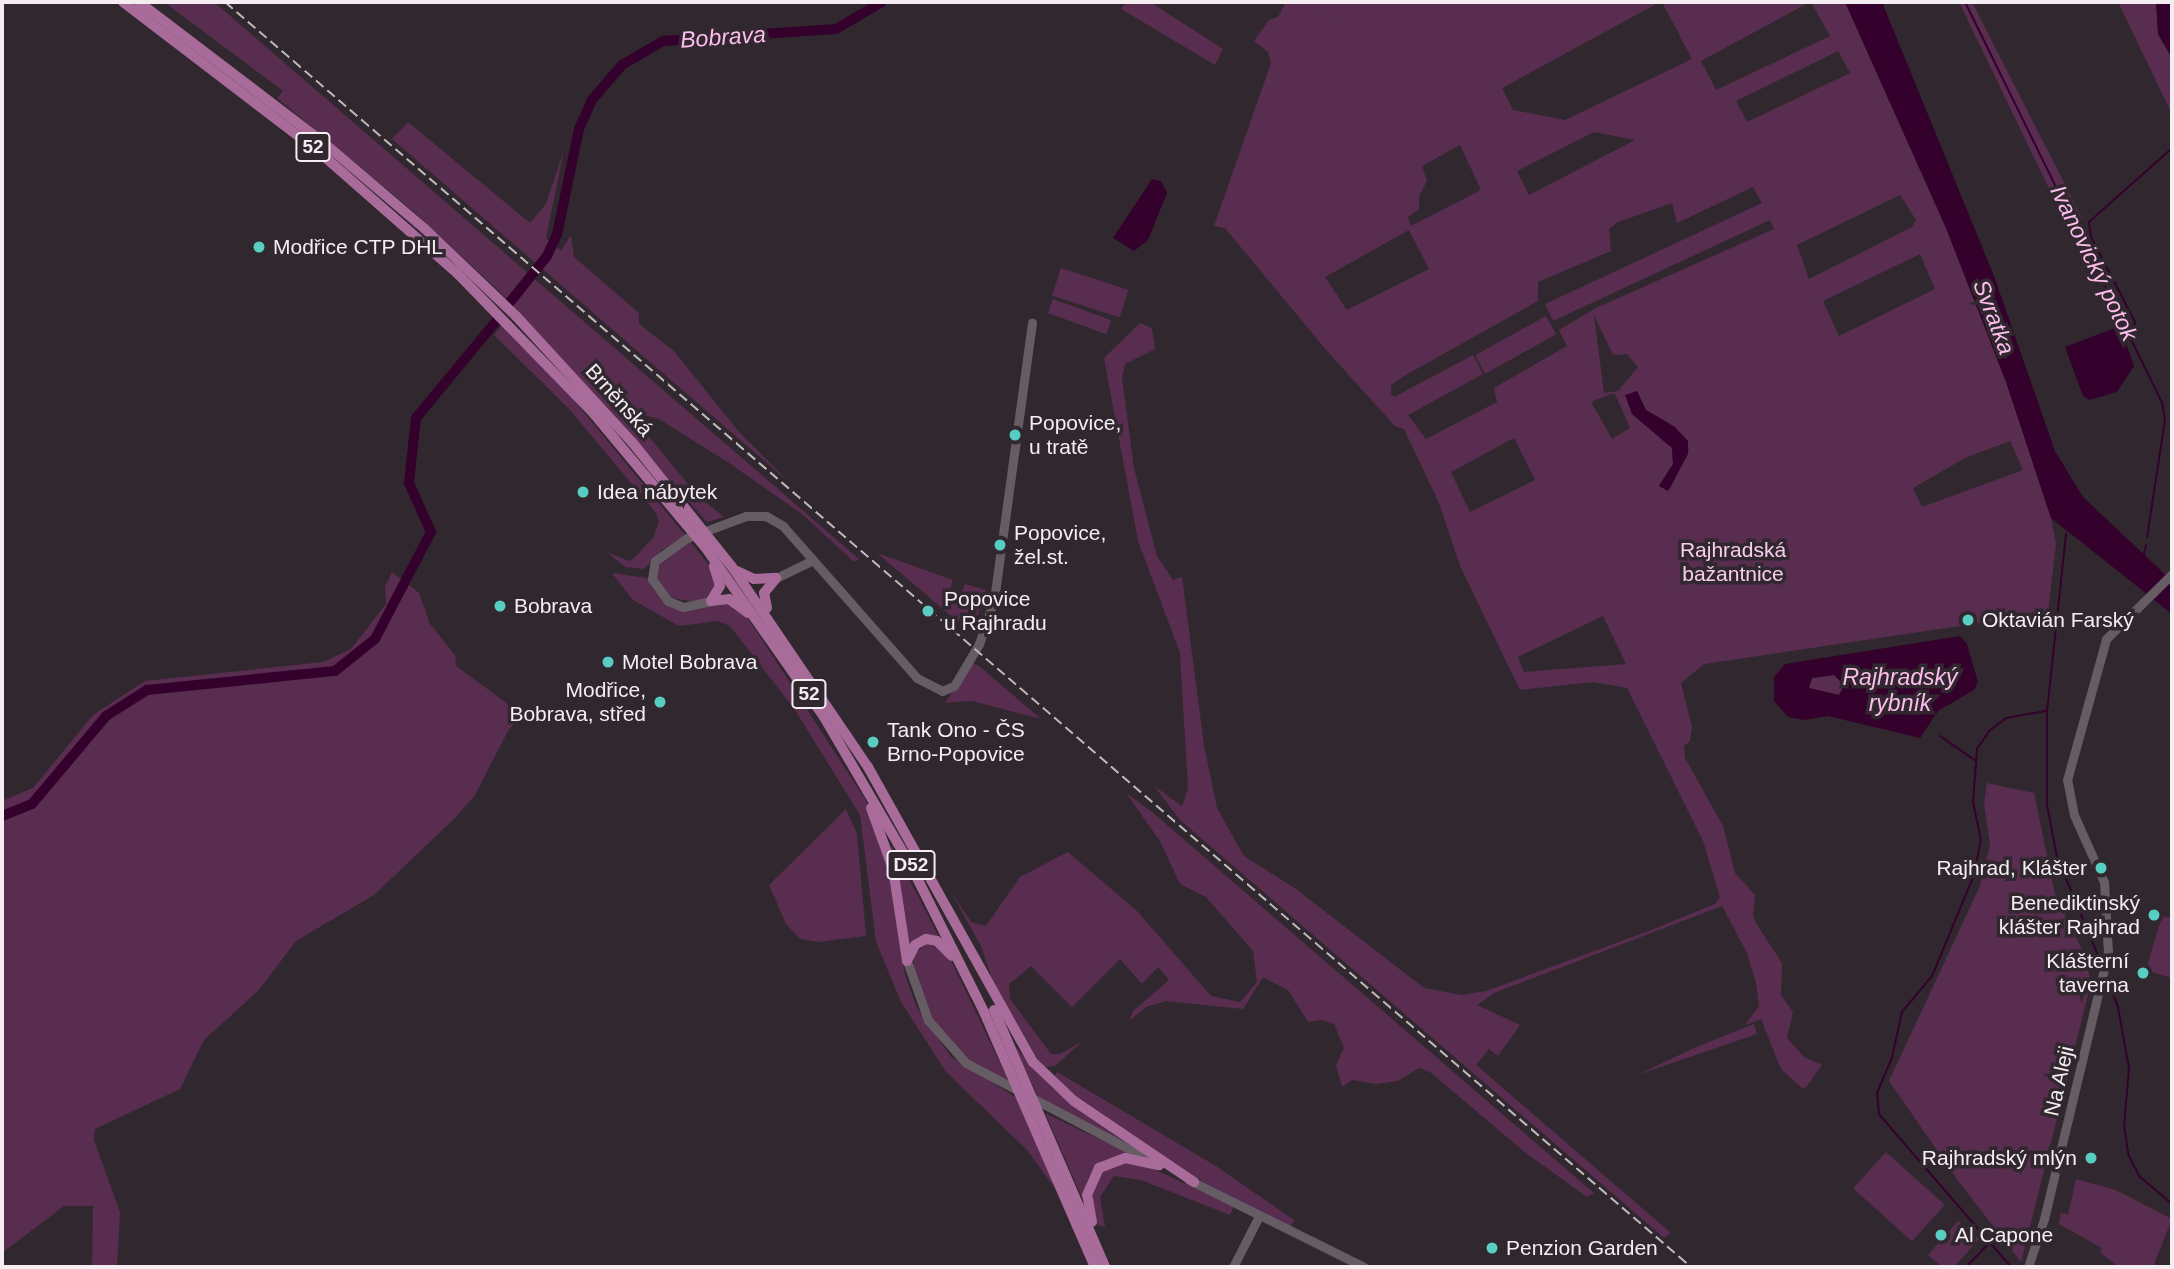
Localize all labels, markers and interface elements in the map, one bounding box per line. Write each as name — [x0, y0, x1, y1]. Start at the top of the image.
water label: Bobrava — [679, 20, 767, 54]
road number: 52 — [294, 132, 332, 162]
water label: Ivanovický potok — [2044, 181, 2144, 345]
place label: Modřice CTP DHL — [273, 234, 443, 260]
marker: Modřice CTP DHL — [251, 239, 267, 255]
water label: Svratka — [1967, 276, 2021, 358]
street label: Brněnská — [580, 359, 658, 441]
place label: Popovice, u tratě — [1029, 410, 1121, 460]
marker: Popovice, u tratě — [1007, 427, 1023, 443]
place label: Idea nábytek — [597, 479, 717, 505]
marker: Idea nábytek — [575, 484, 591, 500]
place label: Popovice, žel.st. — [1014, 520, 1106, 570]
marker: Popovice, žel.st. — [992, 537, 1008, 553]
park label: Rajhradská bažantnice — [1680, 537, 1786, 587]
place label: Popovice u Rajhradu — [944, 586, 1047, 636]
place label: Bobrava — [514, 593, 592, 619]
marker: Bobrava — [492, 598, 508, 614]
marker: Popovice u Rajhradu — [918, 601, 938, 621]
place label: Oktavián Farský — [1982, 607, 2134, 633]
marker: Oktavián Farský — [1960, 612, 1976, 628]
place label: Motel Bobrava — [622, 649, 757, 675]
marker: Motel Bobrava — [600, 654, 616, 670]
water label: Rajhradský rybník — [1842, 663, 1958, 717]
place label: Modřice, Bobrava, střed — [509, 677, 646, 727]
road number: 52 — [790, 678, 828, 709]
marker: Modřice, Bobrava, střed — [652, 694, 668, 710]
place label: Tank Ono - ČS Brno-Popovice — [887, 717, 1025, 767]
marker: Tank Ono - ČS Brno-Popovice — [865, 734, 881, 750]
road number: D52 — [886, 850, 936, 880]
place label: Rajhrad, Klášter — [1936, 855, 2087, 881]
marker: Rajhrad, Klášter — [2093, 860, 2109, 876]
place label: Benediktinský klášter Rajhrad — [1999, 890, 2140, 940]
marker: Benediktinský klášter Rajhrad — [2146, 907, 2162, 923]
place label: Klášterní taverna — [2046, 948, 2129, 998]
marker: Klášterní taverna — [2135, 965, 2151, 981]
street label: Na Aleji — [2039, 1043, 2079, 1119]
place label: Rajhradský mlýn — [1922, 1145, 2077, 1171]
marker: Rajhradský mlýn — [2083, 1150, 2099, 1166]
place label: Al Capone — [1955, 1222, 2053, 1248]
marker: Al Capone — [1933, 1227, 1949, 1243]
place label: Penzion Garden — [1506, 1235, 1658, 1261]
marker: Penzion Garden — [1484, 1240, 1500, 1256]

